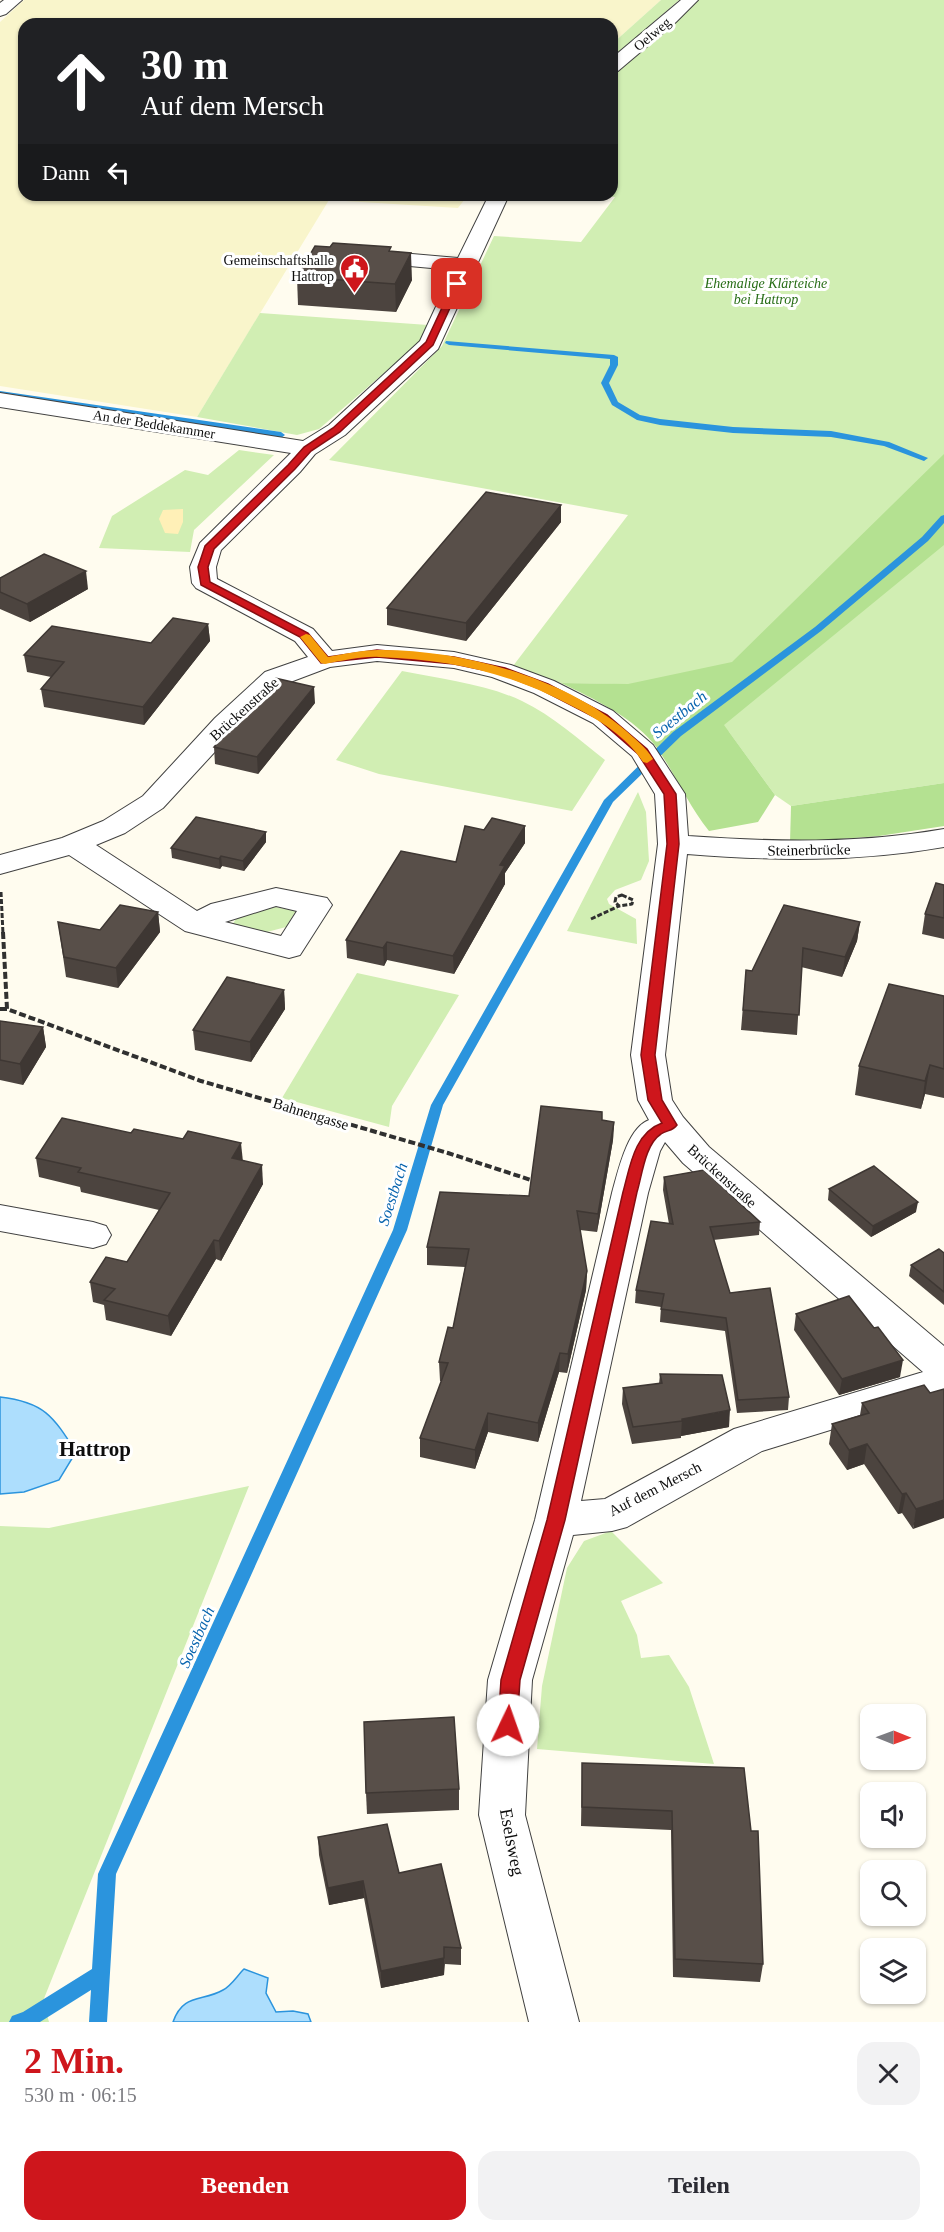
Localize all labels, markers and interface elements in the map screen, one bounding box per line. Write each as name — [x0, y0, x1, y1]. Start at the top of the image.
street label: Oelweg — [631, 15, 674, 54]
icon: ahead — [42, 42, 120, 120]
text: 30 m — [141, 42, 229, 88]
text: Auf dem Mersch — [141, 91, 324, 121]
icon: left — [102, 156, 135, 189]
text: Dann — [42, 160, 90, 185]
public building icon: Gemeinschaftshalle Hattrop — [339, 252, 371, 294]
place label: Gemeinschaftshalle Hattrop — [224, 253, 334, 284]
pin — [431, 258, 482, 309]
icon: arrive — [440, 267, 473, 300]
park label: Ehemalige Klärteiche bei Hattrop — [704, 276, 827, 307]
street label: An der Beddekammer — [92, 407, 216, 442]
street label: Brückenstraße — [206, 674, 282, 744]
water label: Soestbach — [649, 687, 710, 741]
street label: Steinerbrücke — [767, 841, 851, 859]
street label: Bahnengasse — [271, 1095, 351, 1133]
street label: Brückenstraße — [684, 1141, 760, 1211]
water label: Soestbach — [374, 1161, 411, 1228]
district label: Hattrop — [59, 1437, 131, 1461]
street label: Auf dem Mersch — [606, 1459, 704, 1519]
water label: Soestbach — [175, 1604, 217, 1670]
position arrow — [476, 1693, 540, 1757]
north arrow — [860, 1704, 926, 1770]
map controls — [860, 1704, 926, 2004]
button: sound — [860, 1782, 926, 1848]
street label: Eselsweg — [496, 1807, 528, 1877]
button: search — [860, 1860, 926, 1926]
button: layers — [860, 1938, 926, 2004]
text: 2 Min. — [24, 2041, 124, 2081]
button: close — [857, 2042, 920, 2105]
text: 530 m · 06:15 — [24, 2084, 137, 2106]
button: Beenden — [24, 2151, 466, 2220]
button: Teilen — [478, 2151, 920, 2220]

